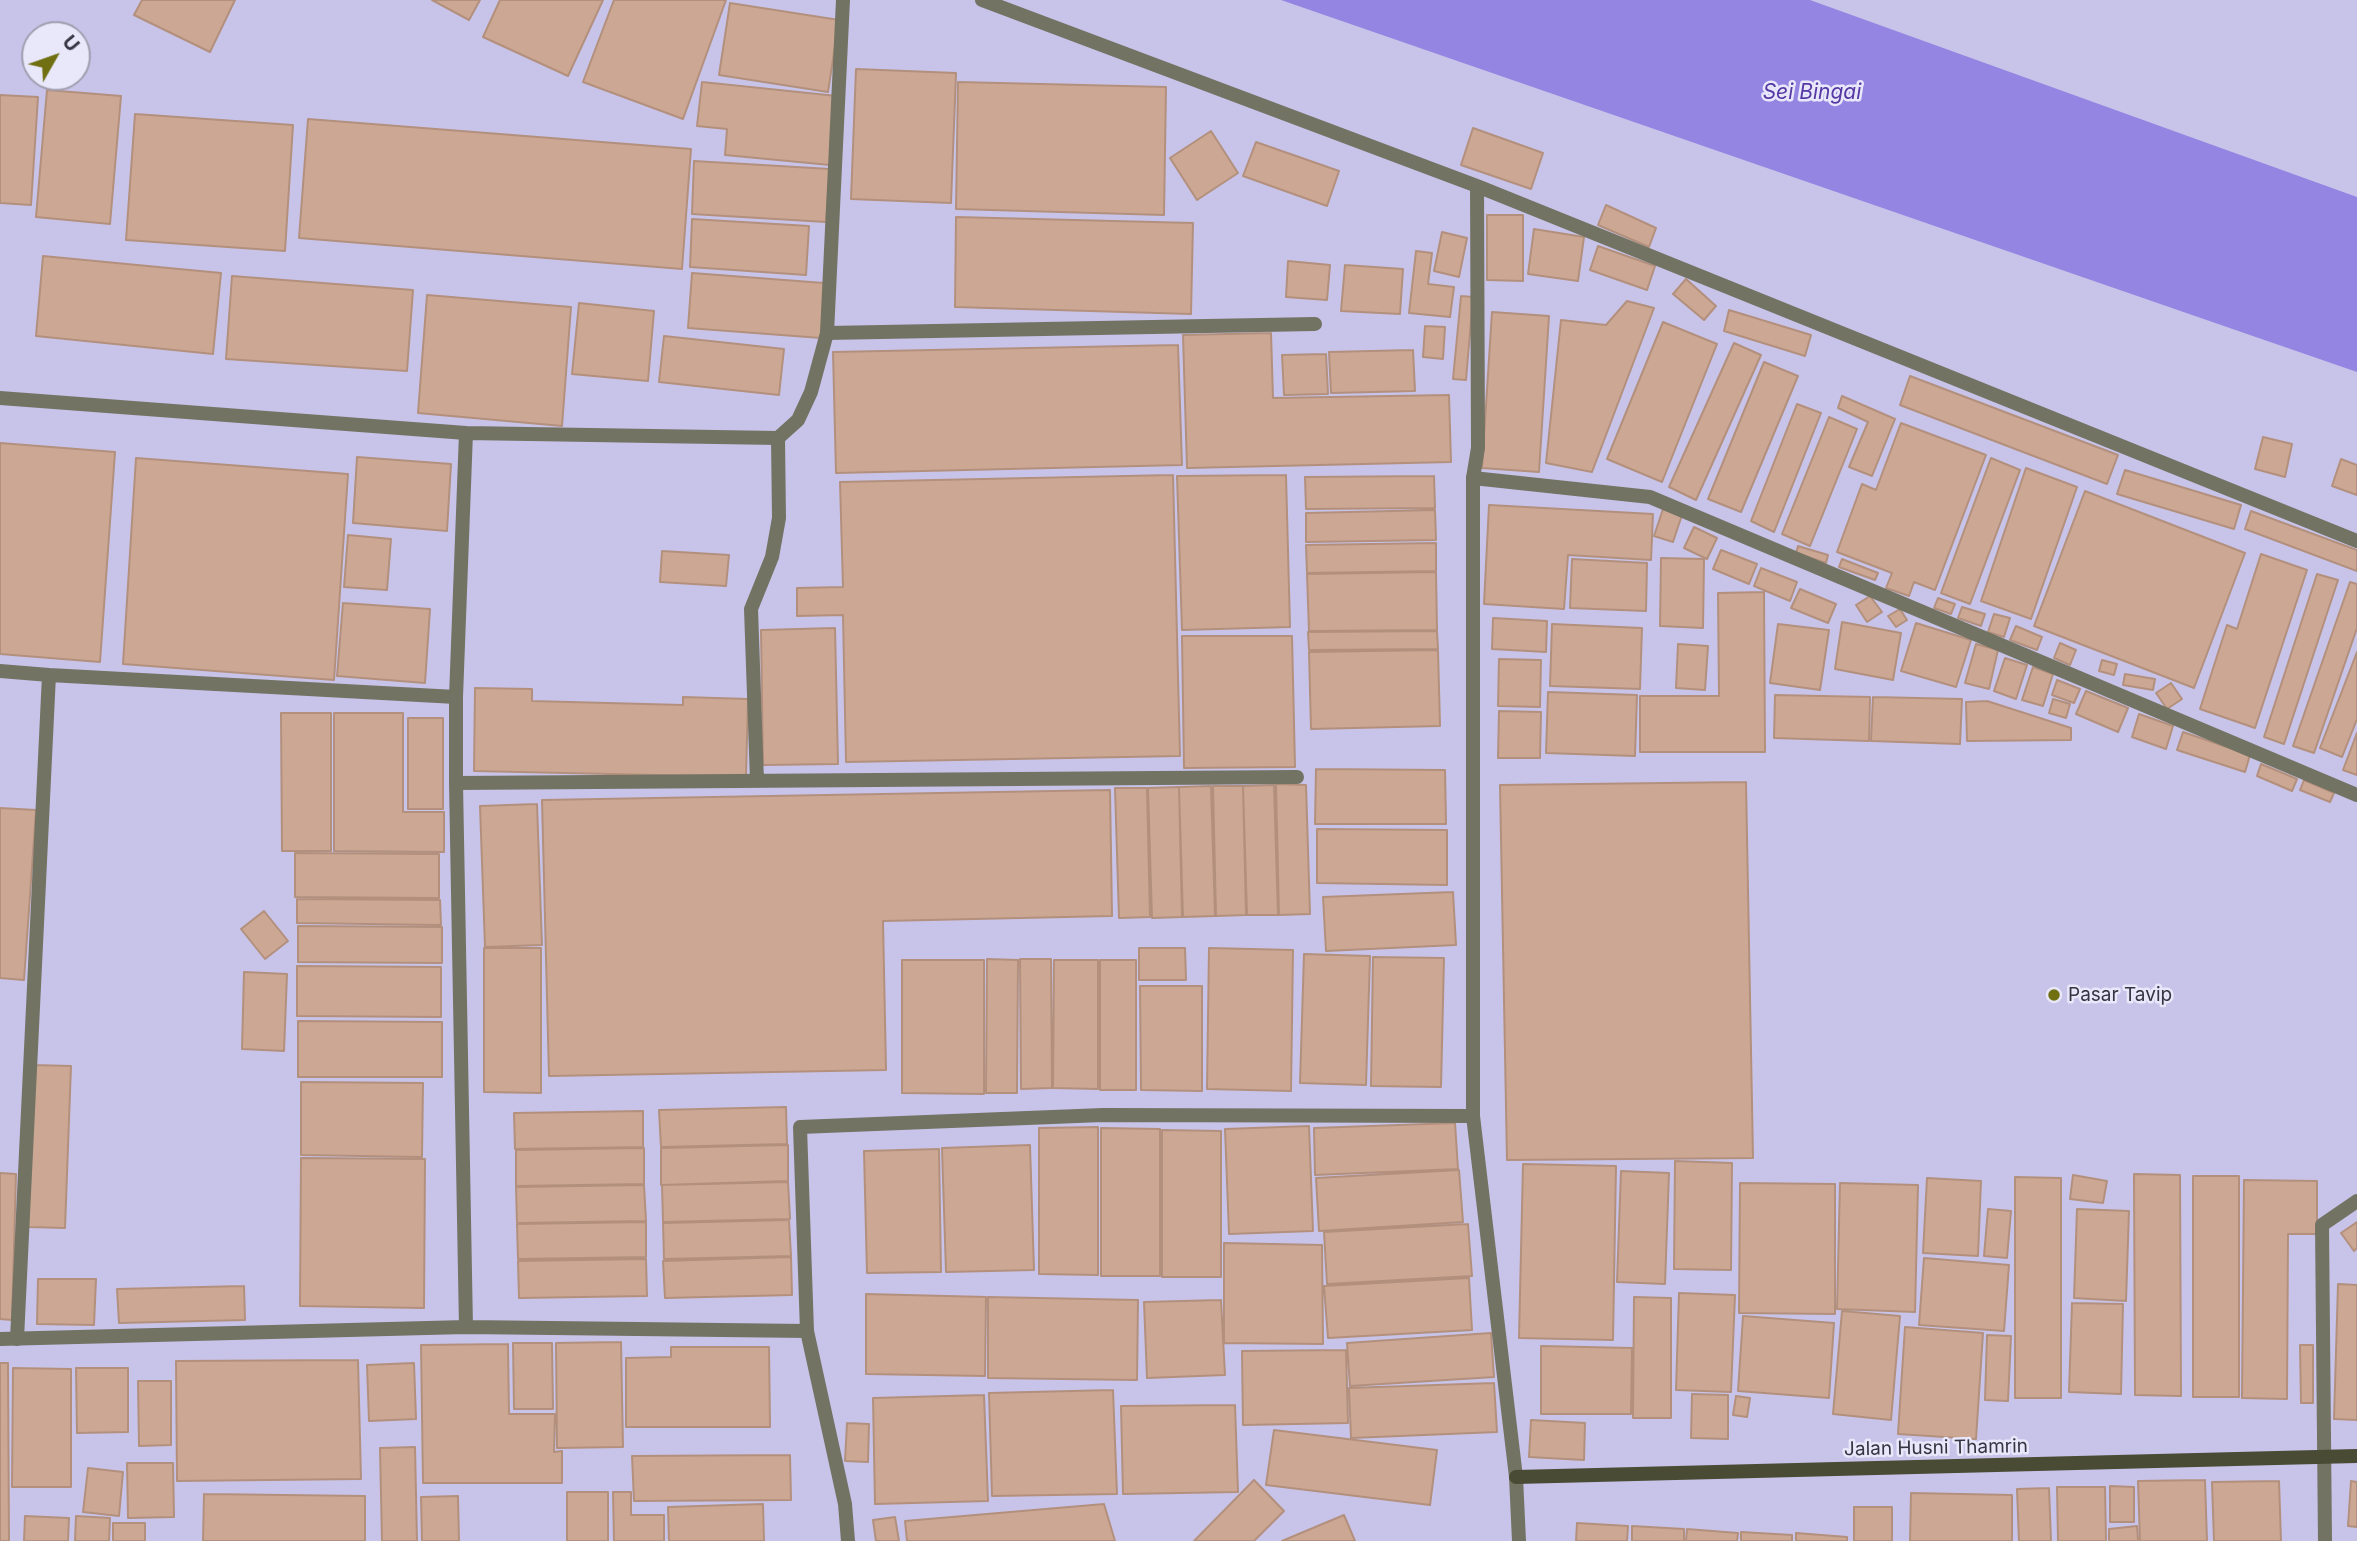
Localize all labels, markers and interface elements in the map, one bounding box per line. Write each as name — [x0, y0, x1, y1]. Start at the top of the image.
north arrow — [21, 21, 91, 91]
text: U — [58, 31, 84, 56]
water label: Sei Bingai — [1763, 80, 1861, 106]
place label: Pasar Tavip — [2068, 984, 2172, 1006]
marker: Pasar Tavip — [2046, 987, 2062, 1003]
street label: Jalan Husni Thamrin — [1844, 1435, 2028, 1461]

